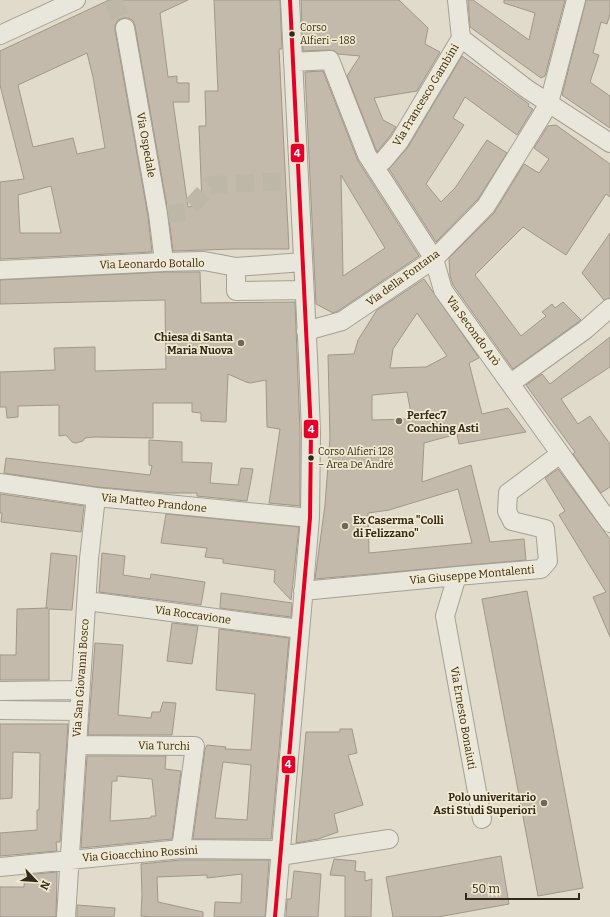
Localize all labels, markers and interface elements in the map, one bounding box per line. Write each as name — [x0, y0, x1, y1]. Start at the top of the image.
place label: Corso Alfieri – 188 — [300, 22, 355, 47]
marker: Corso Alfieri – 188 — [287, 29, 297, 39]
street label: Via Francesco Gambini — [390, 41, 462, 149]
street label: Via Ospedale — [134, 111, 158, 179]
line badge: 4 — [290, 143, 305, 163]
text: 4 — [294, 147, 301, 160]
street label: Via della Fontana — [364, 247, 442, 309]
street label: Via Leonardo Botallo — [99, 257, 205, 271]
street label: Via Secondo Arò — [443, 294, 503, 368]
place label: Chiesa di Santa Maria Nuova — [154, 331, 234, 357]
marker: Chiesa di Santa Maria Nuova — [236, 338, 246, 348]
place label: Perfec7 Coaching Asti — [407, 409, 479, 435]
marker: Perfec7 Coaching Asti — [394, 416, 404, 426]
line badge: 4 — [303, 419, 319, 439]
text: 4 — [308, 423, 315, 436]
place label: Corso Alfieri 128 – Area De André — [318, 446, 394, 471]
marker: Corso Alfieri 128 – Area De André — [306, 453, 316, 463]
street label: Via Matteo Prandone — [100, 491, 208, 515]
place label: Ex Caserma "Colli di Felizzano" — [353, 514, 444, 540]
marker: Ex Caserma "Colli di Felizzano" — [340, 521, 350, 531]
street label: Via Giuseppe Montalenti — [409, 563, 536, 587]
street label: Via Roccavione — [154, 603, 232, 627]
street label: Via San Giovanni Bosco — [70, 618, 92, 738]
street label: Via Ernesto Bonaiuti — [448, 666, 479, 771]
street label: Via Turchi — [138, 739, 191, 753]
line badge: 4 — [281, 755, 296, 774]
text: 4 — [285, 758, 292, 771]
place label: Polo univeritario Asti Studi Superiori — [433, 791, 536, 817]
marker: Polo univeritario Asti Studi Superiori — [539, 798, 549, 808]
street label: Via Gioacchino Rossini — [82, 843, 199, 865]
north arrow — [16, 861, 56, 901]
scale bar — [466, 875, 579, 901]
text: N — [37, 878, 52, 892]
text: 50 m — [472, 882, 501, 896]

